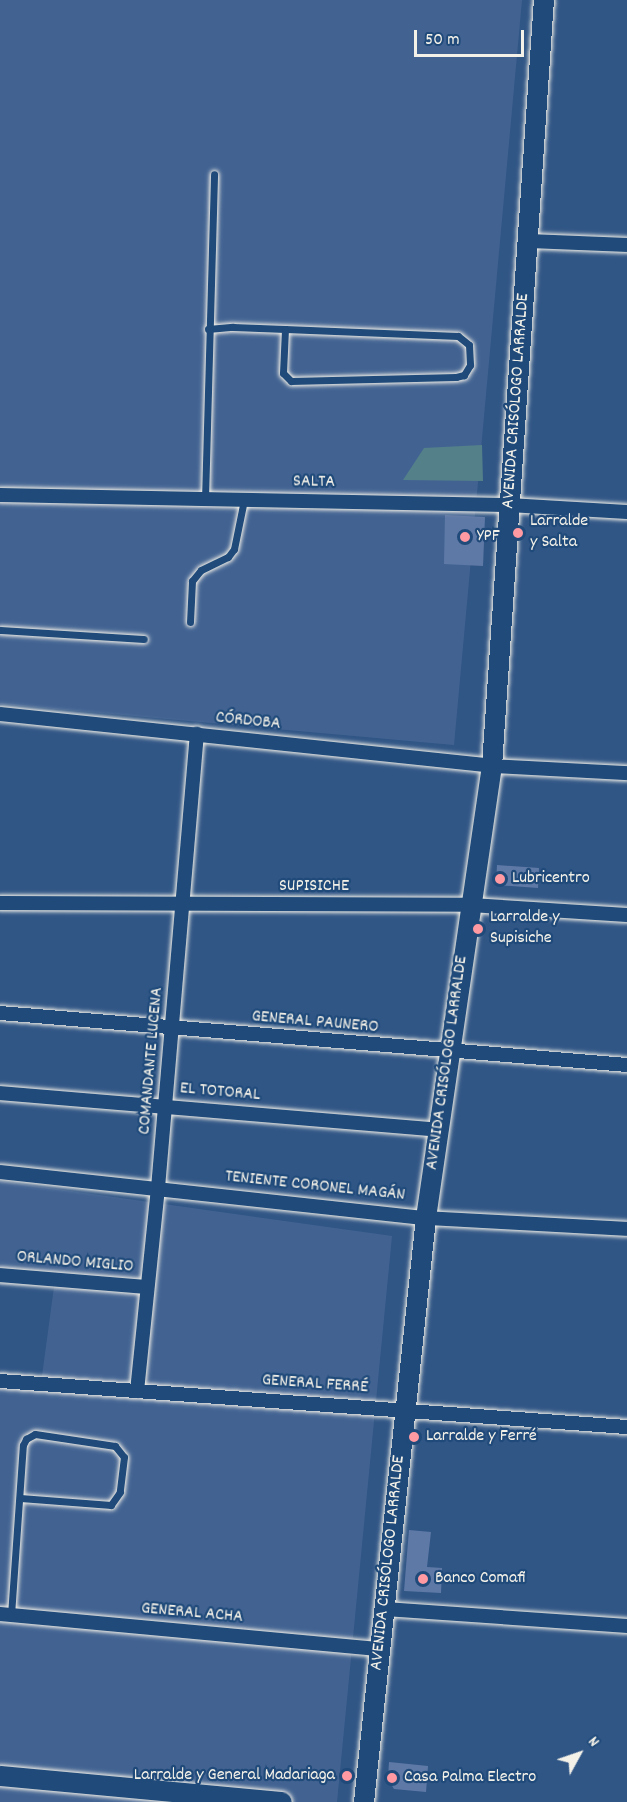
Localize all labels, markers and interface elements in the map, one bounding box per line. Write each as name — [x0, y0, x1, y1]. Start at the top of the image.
scale bar — [417, 18, 526, 56]
text: 50 m — [425, 28, 460, 53]
street label: AVENIDA CRISÓLOGO LARRALDE — [499, 293, 535, 509]
street label: SALTA — [293, 472, 335, 494]
place label: Larralde y Salta — [530, 512, 588, 554]
place label: YPF — [477, 526, 500, 548]
marker: Larralde y Salta — [511, 526, 525, 540]
marker: YPF — [458, 530, 472, 544]
street label: CÓRDOBA — [214, 708, 282, 736]
place label: Lubricentro — [512, 868, 590, 890]
marker: Lubricentro — [493, 872, 507, 886]
street label: SUPISICHE — [279, 876, 349, 898]
place label: Larralde y Supisiche — [490, 908, 560, 950]
marker: Larralde y Supisiche — [471, 922, 485, 936]
street label: AVENIDA CRISÓLOGO LARRALDE — [422, 955, 474, 1171]
street label: COMANDANTE LUCENA — [135, 986, 169, 1136]
street label: GENERAL PAUNERO — [251, 1007, 379, 1039]
street label: EL TOTORAL — [179, 1079, 261, 1107]
street label: TENIENTE CORONEL MAGÁN — [224, 1167, 406, 1207]
street label: ORLANDO MIGLIO — [16, 1247, 134, 1279]
street label: GENERAL FERRÉ — [261, 1371, 369, 1399]
place label: Larralde y Ferré — [426, 1426, 537, 1448]
marker: Larralde y Ferré — [407, 1430, 421, 1444]
street label: AVENIDA CRISÓLOGO LARRALDE — [367, 1454, 411, 1672]
place label: Banco Comafi — [435, 1568, 526, 1590]
marker: Banco Comafi — [416, 1572, 430, 1586]
street label: GENERAL ACHA — [140, 1599, 244, 1629]
north arrow — [549, 1724, 609, 1784]
text: N — [582, 1732, 605, 1753]
place label: Larralde y General Madariaga — [134, 1765, 335, 1787]
place label: Casa Palma Electro — [404, 1767, 536, 1789]
marker: Larralde y General Madariaga — [340, 1769, 354, 1783]
marker: Casa Palma Electro — [385, 1771, 399, 1785]

